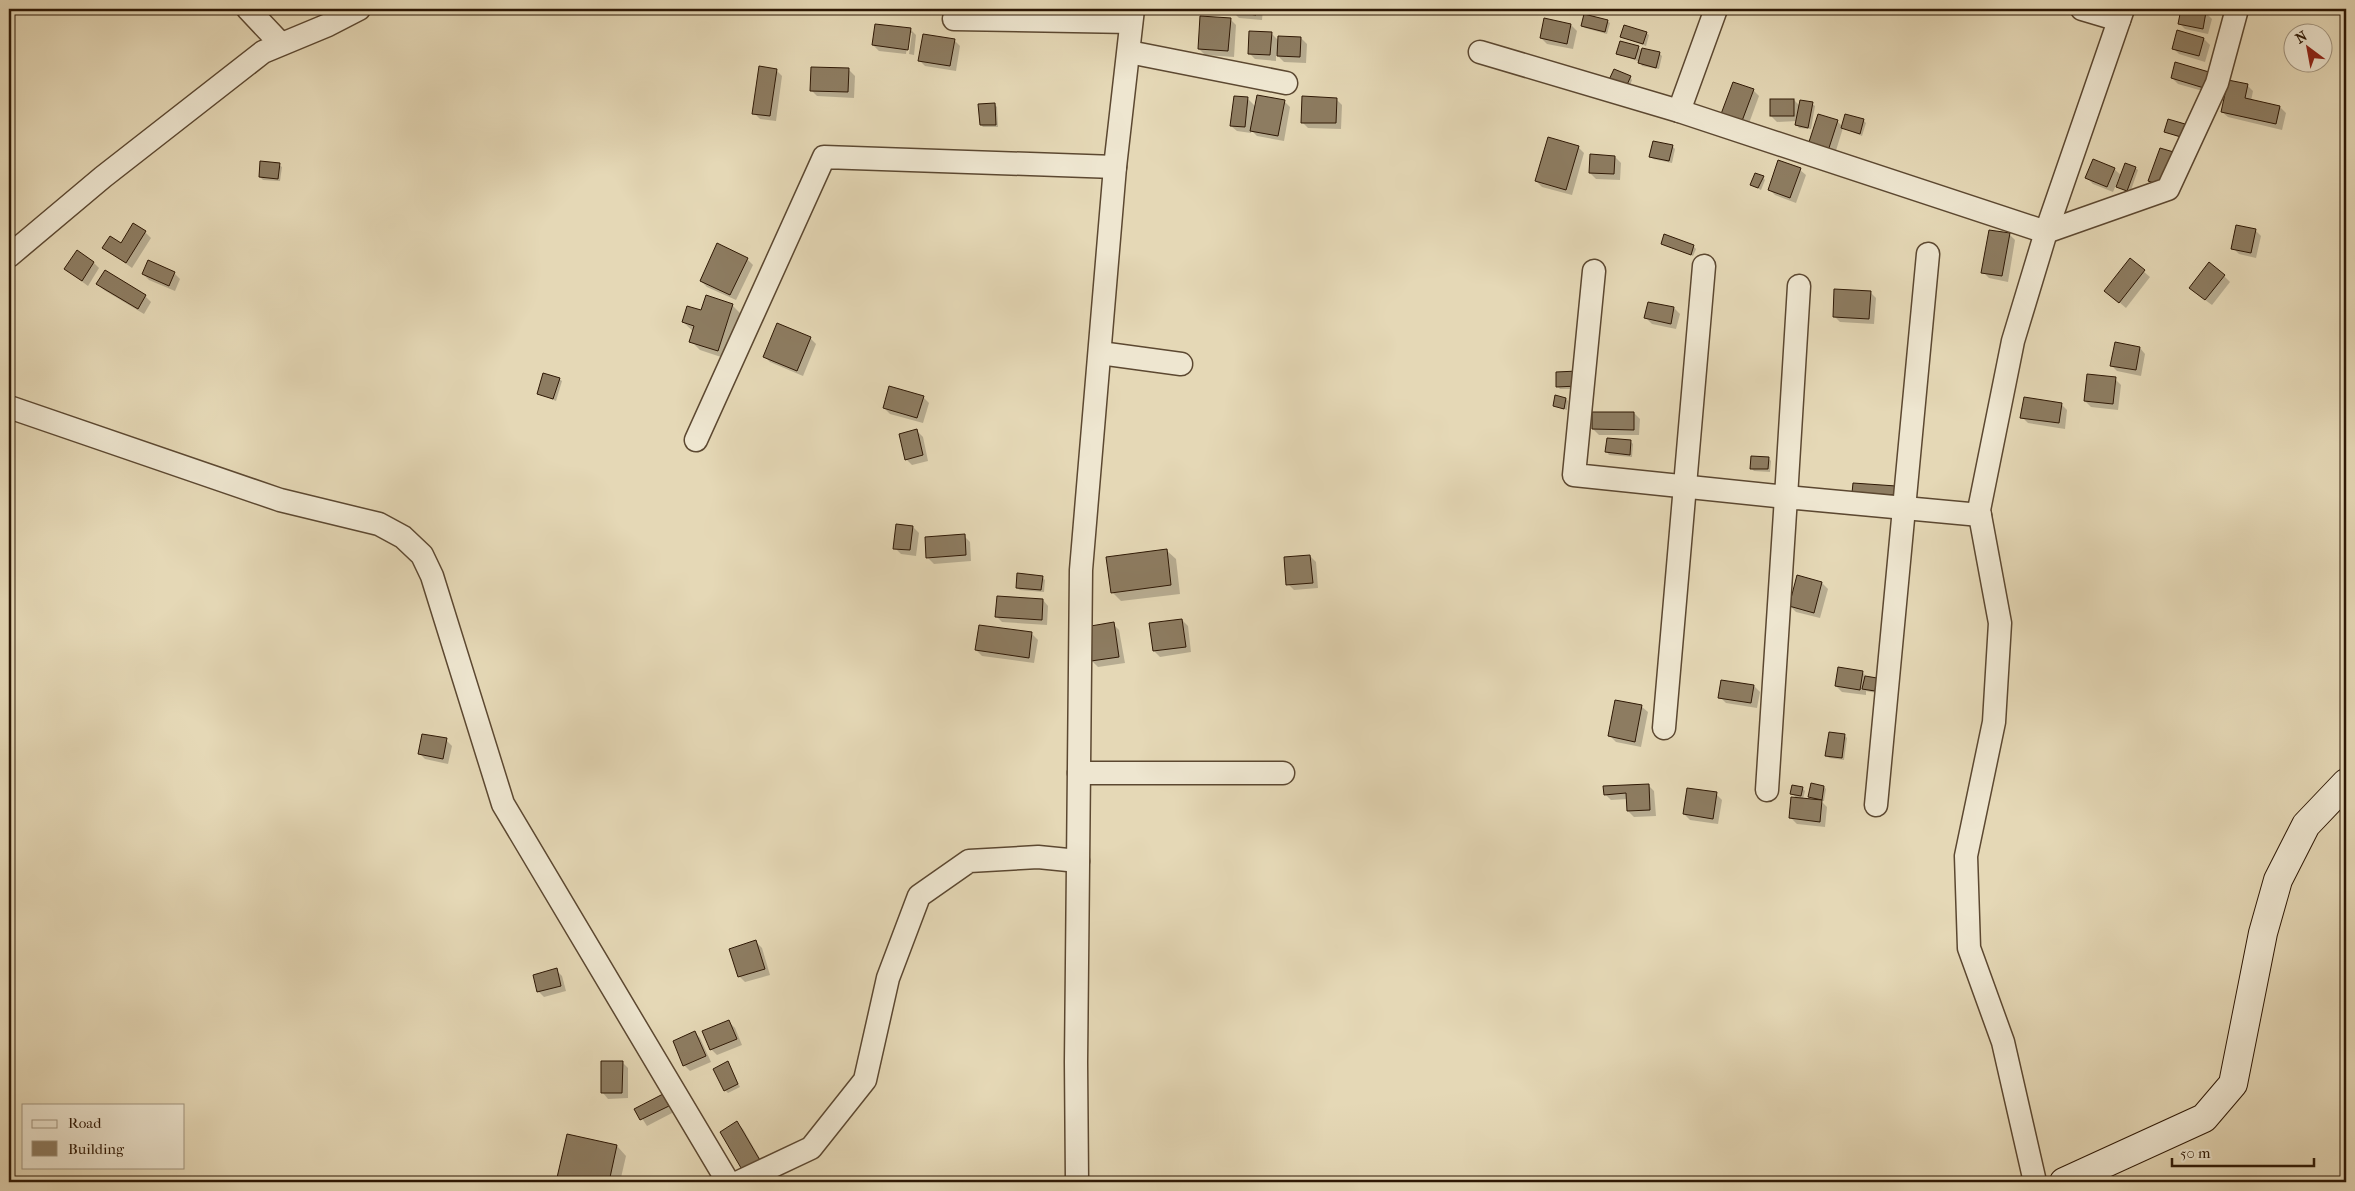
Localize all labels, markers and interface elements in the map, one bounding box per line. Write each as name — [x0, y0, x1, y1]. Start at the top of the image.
north arrow — [2282, 22, 2332, 72]
text: N — [2292, 27, 2311, 47]
legend — [22, 1104, 185, 1168]
text: Road — [68, 1114, 102, 1132]
scale bar — [2172, 1136, 2315, 1168]
text: Building — [68, 1140, 125, 1158]
text: 50 m — [2180, 1144, 2211, 1162]

